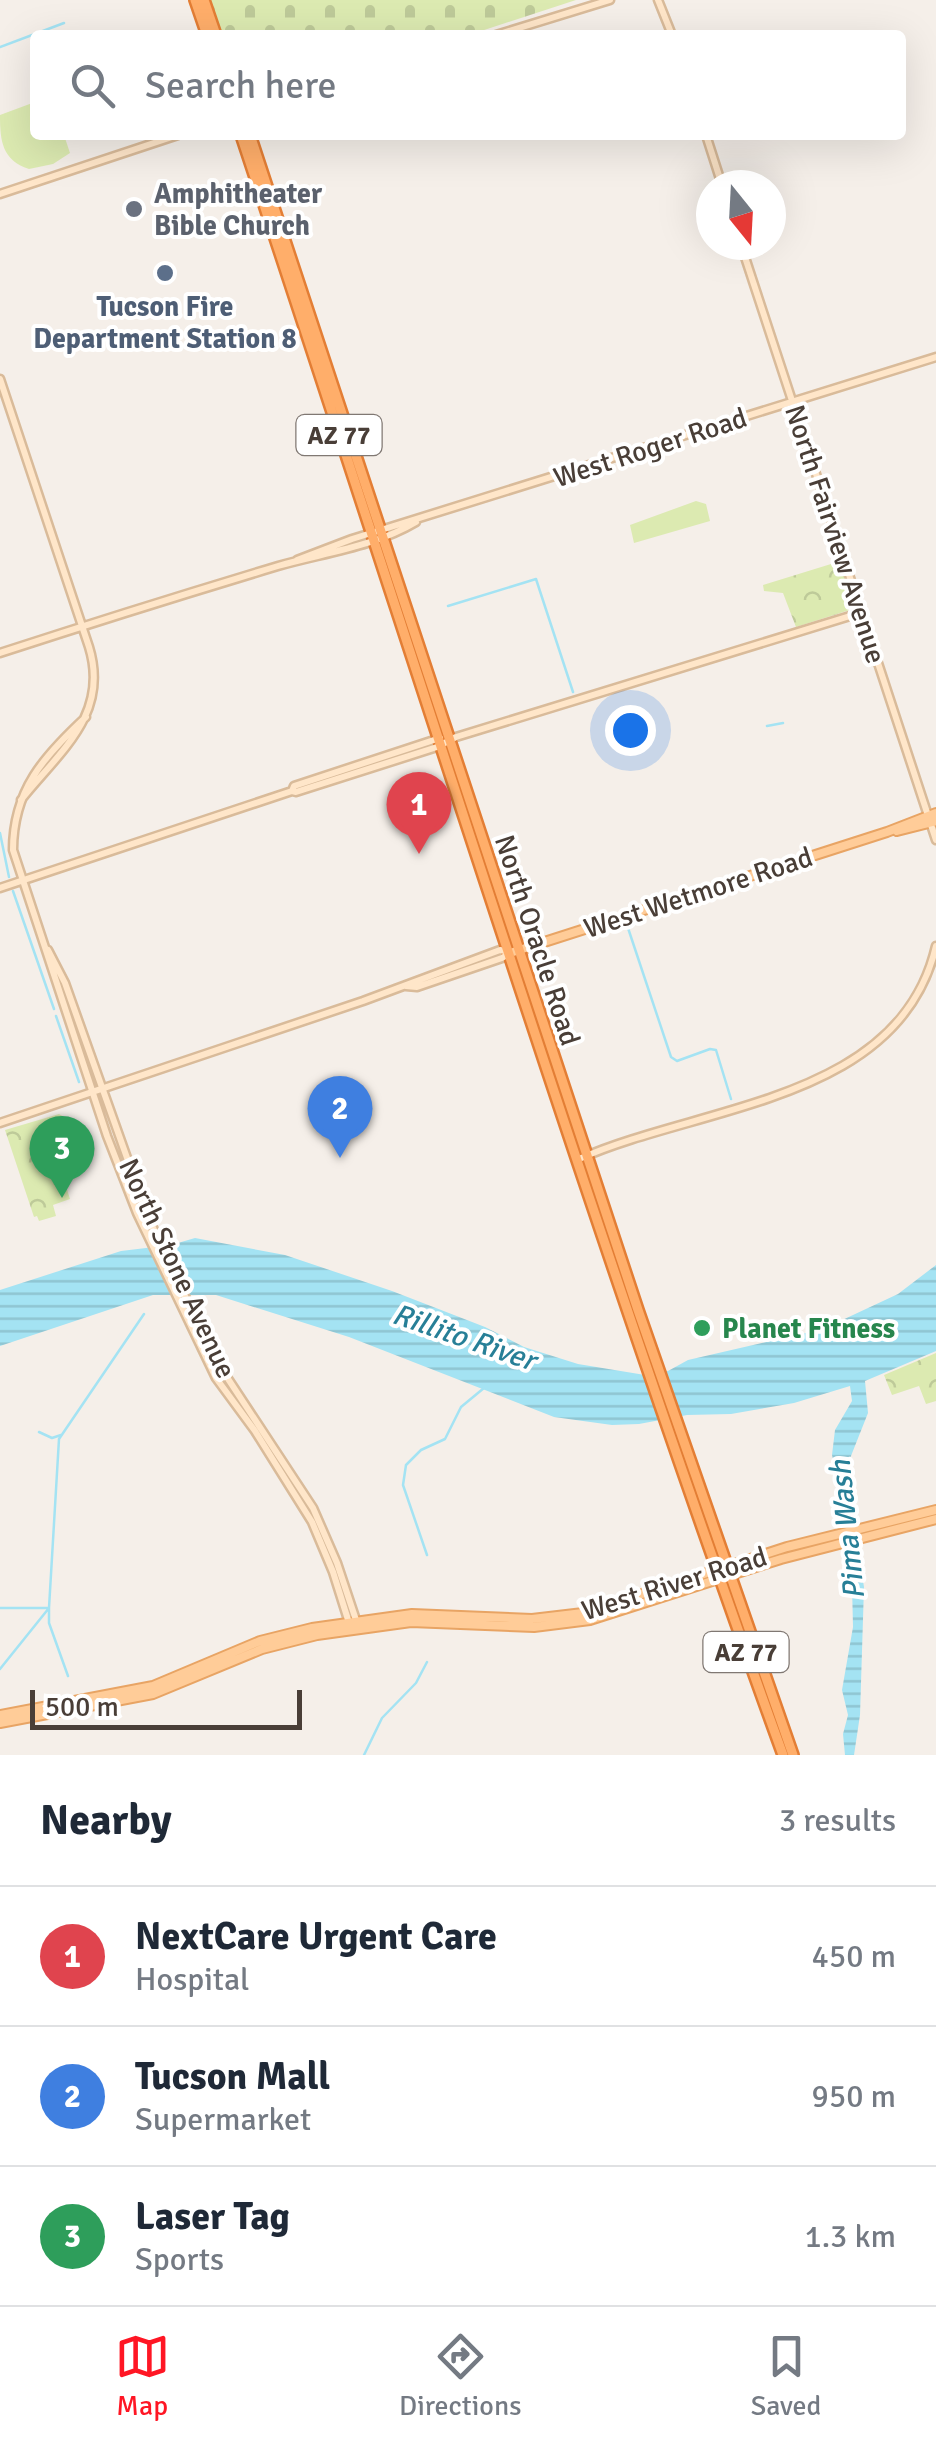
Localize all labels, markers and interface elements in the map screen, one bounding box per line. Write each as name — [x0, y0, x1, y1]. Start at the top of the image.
search box — [30, 30, 906, 140]
icon: search — [65, 58, 120, 113]
text: Search here — [145, 62, 337, 109]
north arrow — [696, 170, 786, 260]
place label: Amphitheater Bible Church — [154, 177, 323, 243]
marker: Amphitheater Bible Church — [123, 198, 145, 220]
marker: Tucson Fire Department Station 8 — [154, 262, 176, 284]
place label: Tucson Fire Department Station 8 — [33, 290, 297, 356]
street label: West Roger Road — [549, 401, 751, 495]
street label: North Fairview Avenue — [777, 401, 893, 668]
road number: AZ 77 — [296, 415, 382, 455]
your location — [605, 705, 656, 756]
pin: 1 — [386, 772, 452, 854]
street label: North Oracle Road — [487, 831, 587, 1050]
street label: West Wetmore Road — [580, 840, 817, 946]
pin: 2 — [308, 1076, 372, 1158]
pin: 3 — [30, 1116, 94, 1198]
street label: North Stone Avenue — [111, 1153, 243, 1384]
water label: Rillito River — [387, 1296, 544, 1380]
place label: Planet Fitness — [722, 1312, 895, 1346]
marker: Planet Fitness — [691, 1317, 713, 1339]
water label: Pima Wash — [822, 1458, 873, 1601]
street label: West River Road — [578, 1540, 771, 1628]
road number: AZ 77 — [704, 1632, 788, 1672]
scale bar — [30, 1685, 302, 1730]
text: 500 m — [45, 1690, 119, 1724]
text: Nearby — [40, 1795, 172, 1846]
text: 3 results — [779, 1801, 896, 1840]
text: NextCare Urgent Care — [135, 1913, 497, 1960]
text: 1 — [64, 1937, 81, 1976]
text: 450 m — [812, 1937, 896, 1976]
text: Hospital — [135, 1960, 250, 1999]
text: Tucson Mall — [135, 2053, 330, 2100]
text: 2 — [64, 2077, 81, 2116]
text: 950 m — [812, 2077, 896, 2116]
text: Supermarket — [135, 2100, 311, 2139]
text: Laser Tag — [135, 2193, 290, 2240]
text: 3 — [64, 2217, 81, 2256]
text: 1.3 km — [804, 2217, 896, 2256]
text: Sports — [135, 2240, 224, 2279]
tab: Map — [115, 2329, 170, 2423]
tab: Directions — [399, 2329, 521, 2423]
tab: Saved — [751, 2329, 821, 2423]

